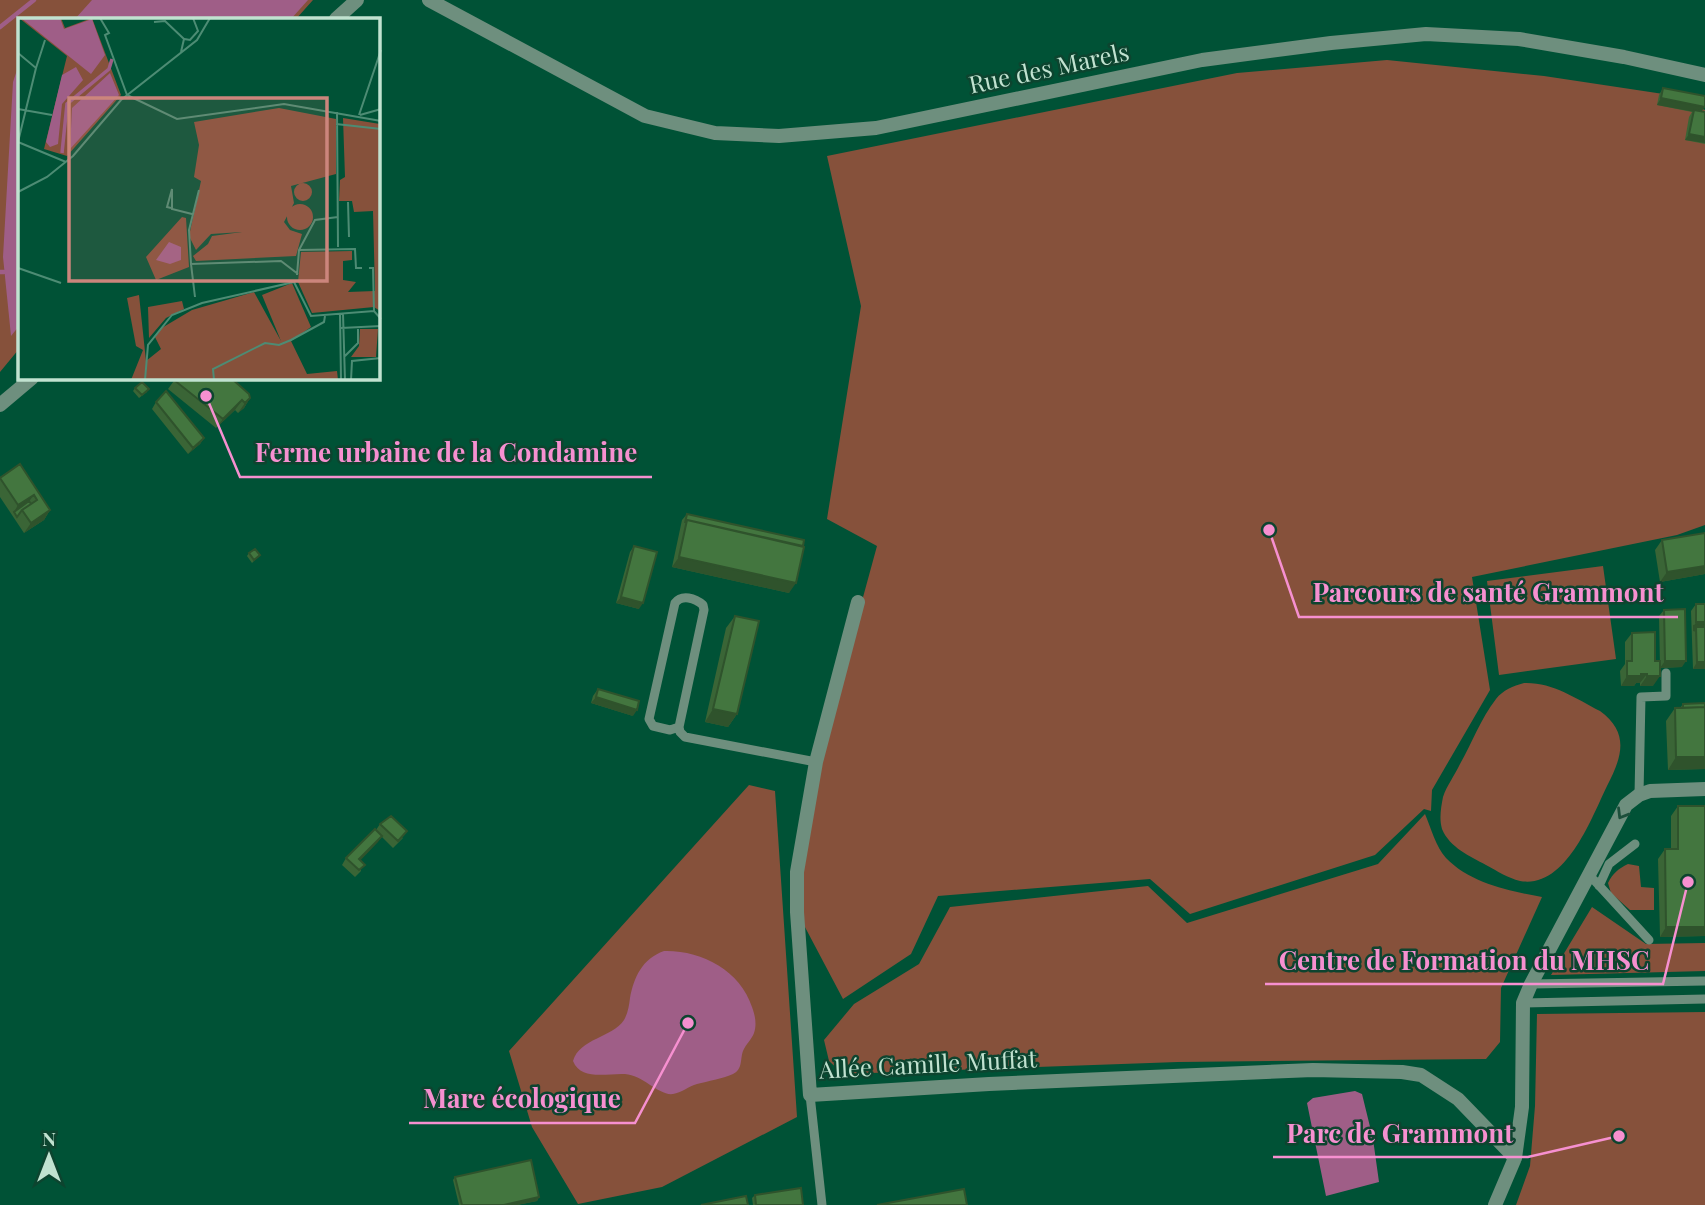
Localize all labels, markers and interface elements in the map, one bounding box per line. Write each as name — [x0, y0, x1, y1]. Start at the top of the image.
inset map — [18, 18, 380, 380]
street label: Rue des Marels — [965, 34, 1132, 100]
callout: Ferme urbaine de la Condamine — [240, 430, 652, 477]
text: Ferme urbaine de la Condamine — [255, 434, 637, 469]
callout: Parcours de santé Grammont — [1299, 570, 1678, 617]
text: Parcours de santé Grammont — [1312, 574, 1664, 609]
one-way arrow — [1617, 806, 1630, 819]
callout: Centre de Formation du MHSC — [1265, 937, 1663, 984]
text: Centre de Formation du MHSC — [1279, 942, 1649, 977]
street label: Allée Camille Muffat — [817, 1041, 1038, 1085]
callout: Mare écologique — [409, 1076, 635, 1123]
text: Mare écologique — [423, 1080, 621, 1115]
callout: Parc de Grammont — [1273, 1110, 1528, 1157]
text: Parc de Grammont — [1287, 1115, 1514, 1150]
north arrow — [14, 1121, 84, 1191]
text: N — [42, 1125, 56, 1151]

